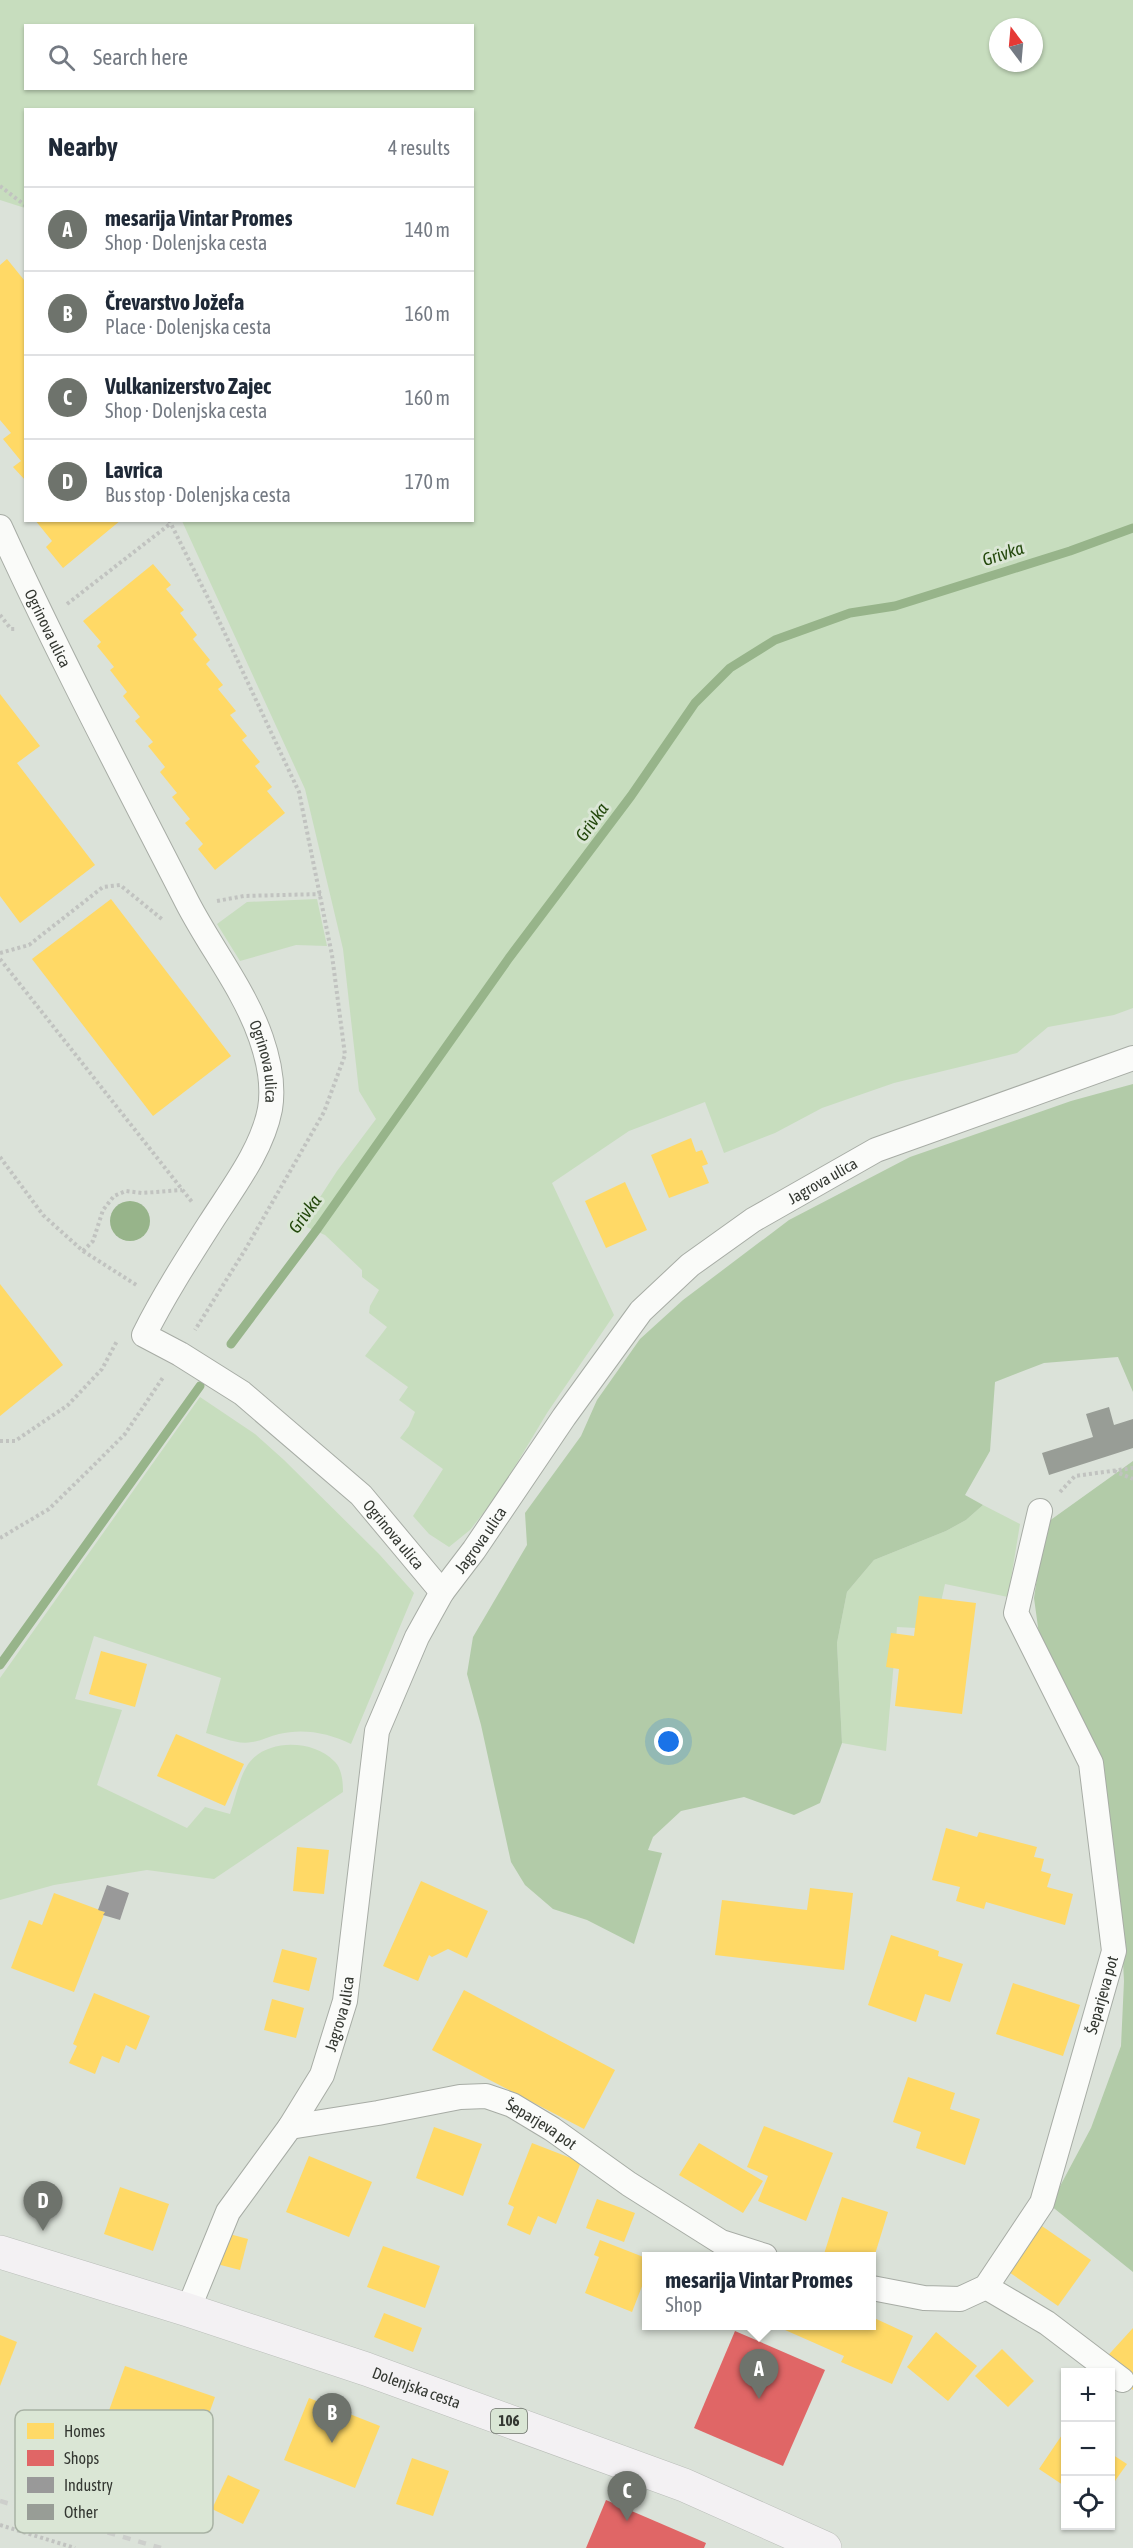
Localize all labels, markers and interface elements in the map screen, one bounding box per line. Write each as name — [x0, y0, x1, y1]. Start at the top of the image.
north arrow — [989, 18, 1043, 72]
search box — [24, 24, 474, 90]
icon: search — [45, 41, 78, 74]
text: Search here — [93, 44, 188, 70]
text: Nearby — [48, 132, 118, 162]
text: 4 results — [388, 136, 450, 159]
text: mesarija Vintar Promes — [105, 205, 292, 231]
text: A — [63, 218, 72, 241]
text: 140 m — [405, 218, 450, 241]
text: Shop · Dolenjska cesta — [105, 231, 267, 254]
text: Črevarstvo Jožefa — [105, 289, 244, 315]
text: B — [63, 302, 72, 325]
text: 160 m — [405, 302, 450, 325]
text: Place · Dolenjska cesta — [105, 315, 271, 338]
text: Vulkanizerstvo Zajec — [105, 373, 271, 399]
text: C — [63, 386, 72, 409]
text: 160 m — [405, 386, 450, 409]
text: Shop · Dolenjska cesta — [105, 399, 267, 422]
text: Lavrica — [105, 457, 163, 483]
text: D — [62, 470, 73, 493]
text: 170 m — [405, 470, 450, 493]
text: Bus stop · Dolenjska cesta — [105, 483, 291, 506]
water label: Grivka — [979, 537, 1027, 570]
street label: Ogrinova ulica — [21, 586, 75, 670]
water label: Grivka — [571, 798, 613, 845]
street label: Ogrinova ulica — [246, 1017, 280, 1104]
street label: Jagrova ulica — [785, 1154, 860, 1207]
water label: Grivka — [284, 1190, 326, 1237]
street label: Ogrinova ulica — [360, 1496, 428, 1573]
street label: Jagrova ulica — [451, 1503, 510, 1576]
your location — [654, 1727, 683, 1756]
street label: Šeparjeva pot — [1082, 1953, 1121, 2036]
street label: Jagrova ulica — [321, 1975, 357, 2053]
street label: Šeparjeva pot — [504, 2095, 581, 2153]
pin: D — [24, 2182, 63, 2231]
popup — [642, 2252, 876, 2330]
text: mesarija Vintar Promes — [665, 2267, 853, 2293]
text: Shop — [665, 2293, 702, 2316]
pin: A — [740, 2350, 778, 2399]
street label: Dolenjska cesta — [370, 2363, 463, 2412]
map controls — [1061, 2368, 1115, 2530]
button: + — [1061, 2368, 1115, 2422]
pin: B — [312, 2394, 352, 2443]
road number: 106 — [491, 2409, 527, 2433]
legend — [15, 2410, 213, 2533]
text: Homes — [64, 2422, 106, 2440]
button: − — [1061, 2422, 1115, 2476]
text: Shops — [64, 2449, 100, 2468]
pin: C — [608, 2472, 646, 2521]
text: Industry — [64, 2476, 113, 2495]
button: locate — [1061, 2476, 1115, 2530]
text: Other — [64, 2503, 98, 2521]

